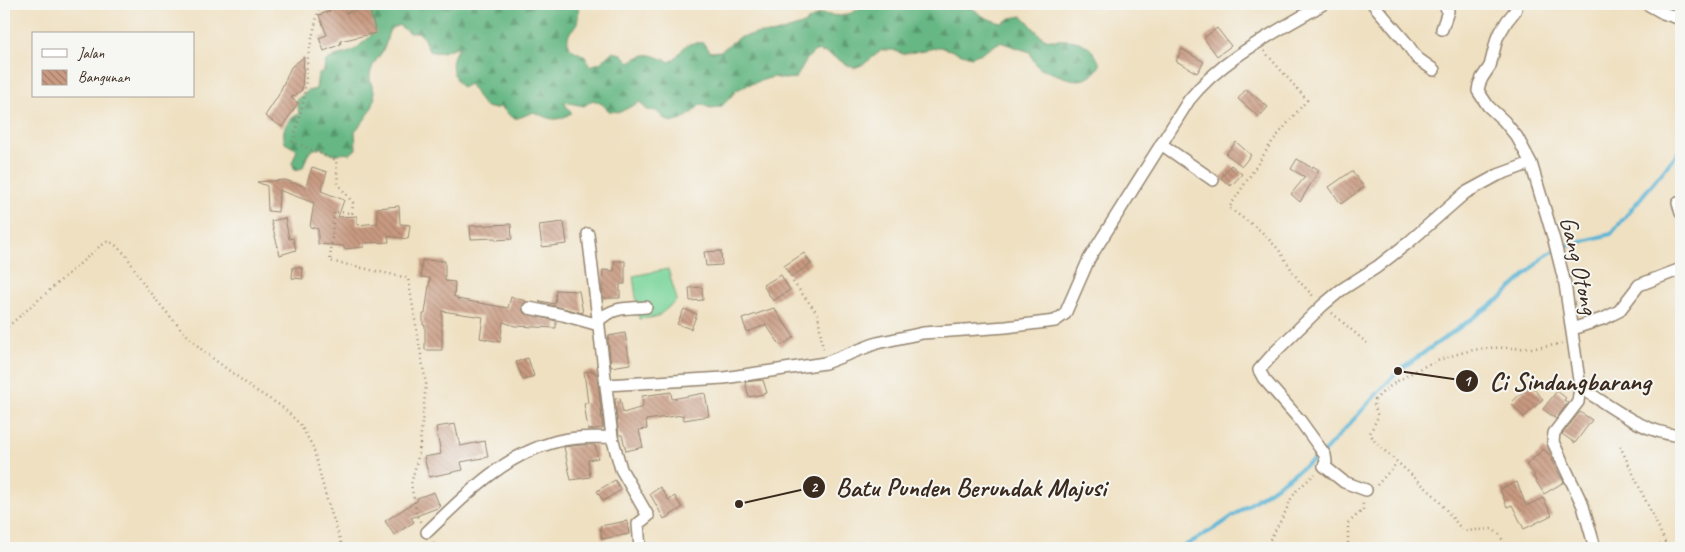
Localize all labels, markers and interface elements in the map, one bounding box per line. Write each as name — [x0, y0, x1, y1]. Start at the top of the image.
legend — [32, 32, 195, 98]
text: Jalan — [77, 44, 105, 63]
text: Bangunan — [78, 68, 131, 87]
street label: Gang Otong — [1552, 213, 1606, 319]
callout: Ci Sindangbarang — [1454, 360, 1661, 401]
text: Ci Sindangbarang — [1490, 365, 1653, 398]
text: 1 — [1464, 372, 1473, 391]
callout: Batu Punden Berundak Majusi — [801, 466, 1117, 507]
text: Batu Punden Berundak Majusi — [836, 471, 1110, 504]
text: 2 — [811, 478, 819, 497]

